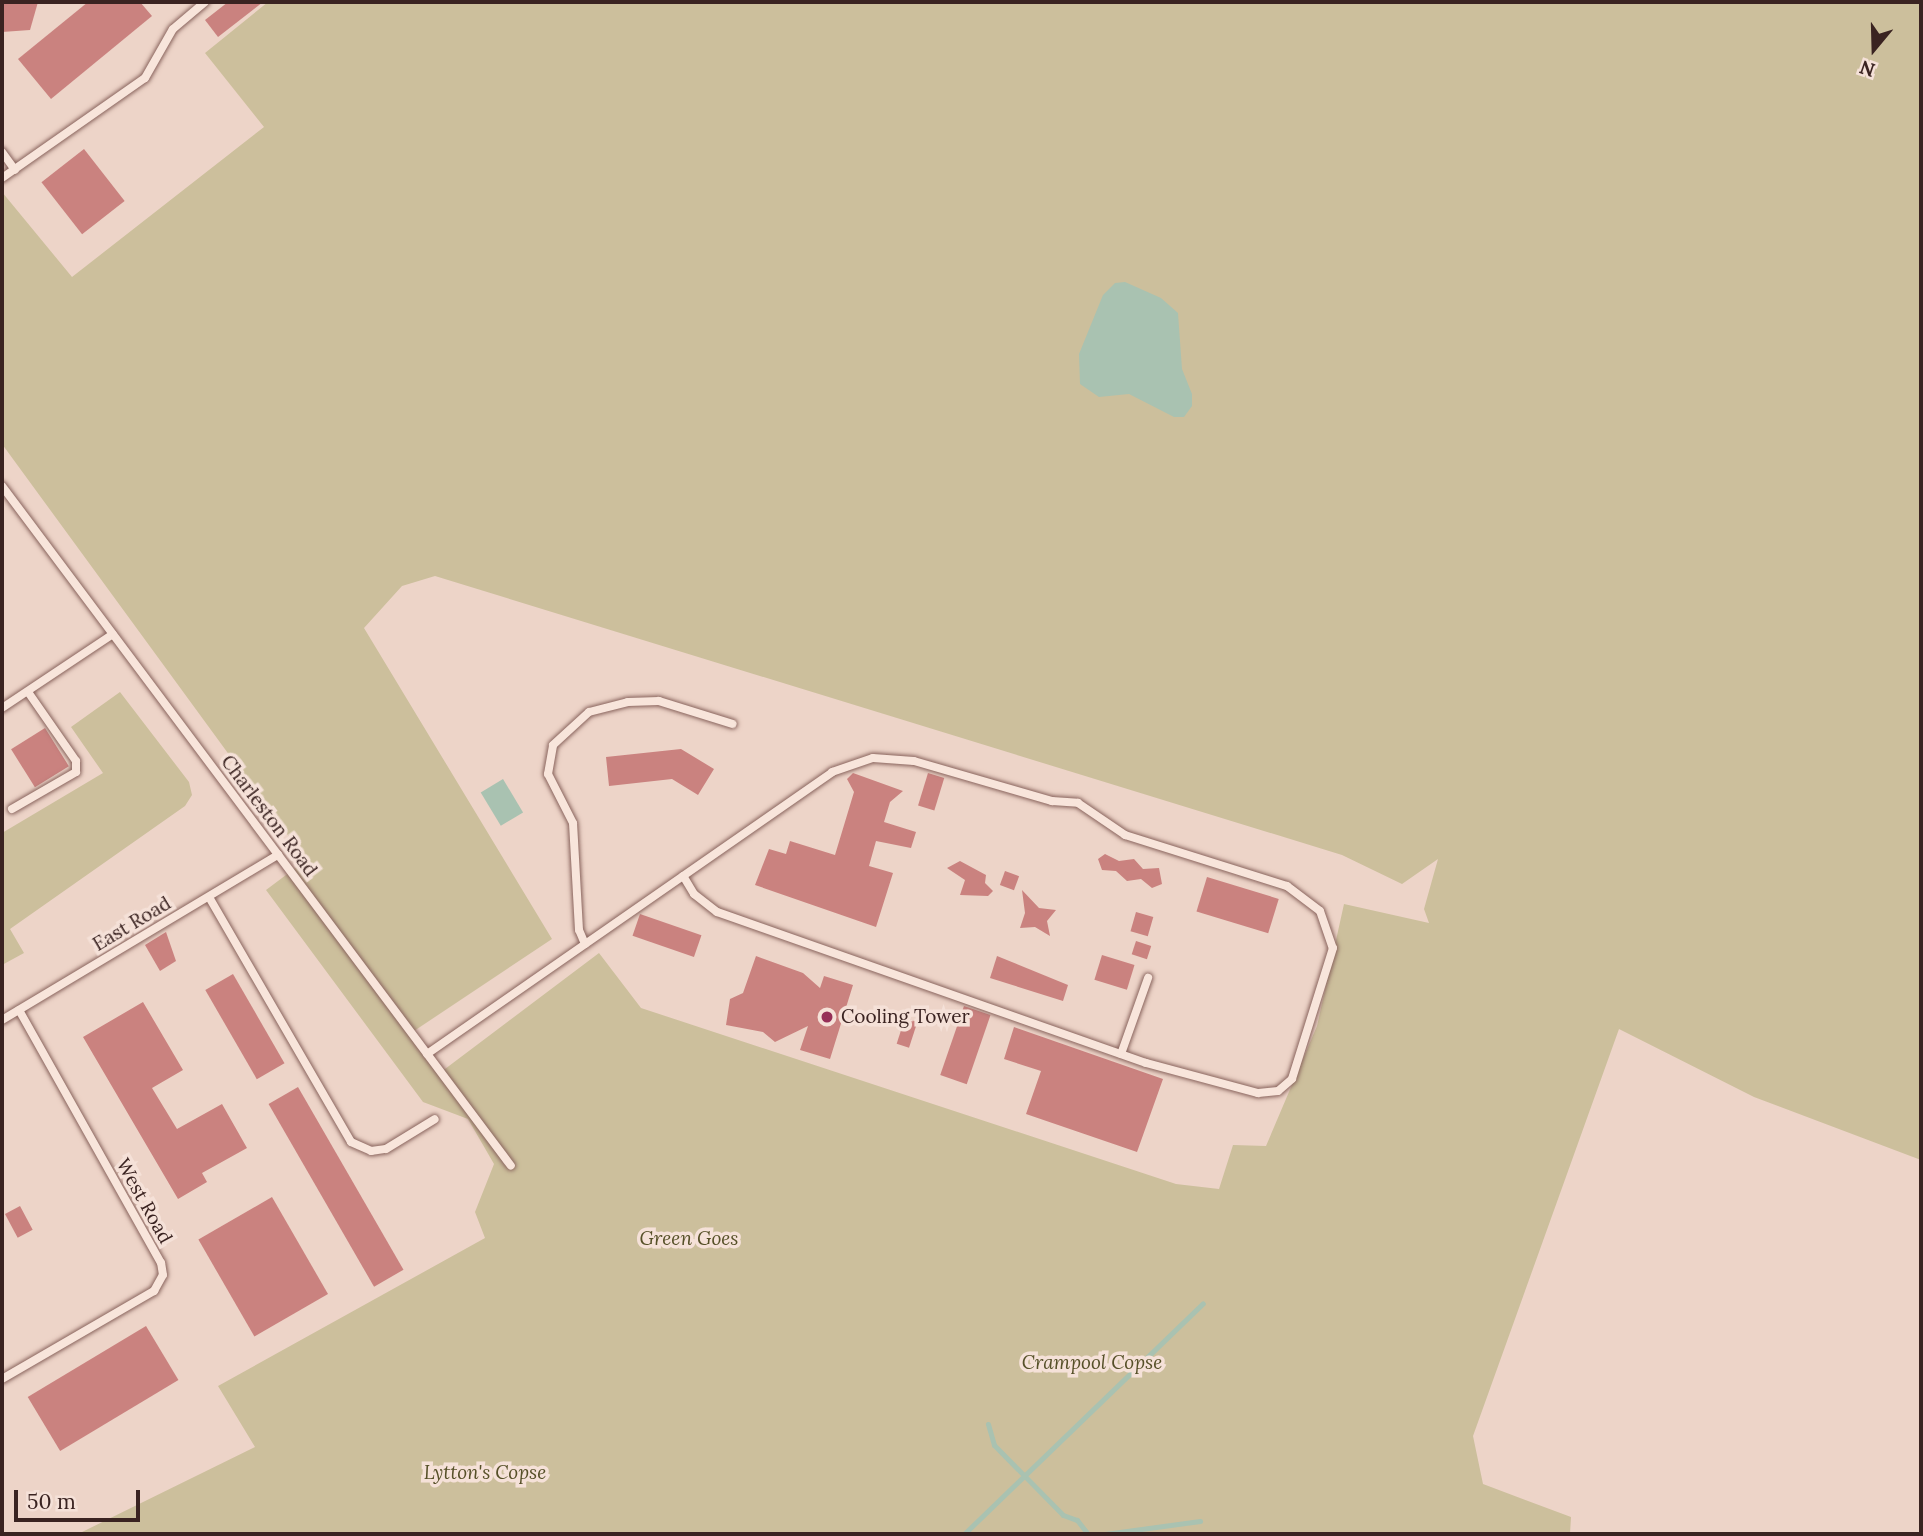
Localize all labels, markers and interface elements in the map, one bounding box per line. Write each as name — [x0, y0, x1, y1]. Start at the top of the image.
north arrow — [1839, 14, 1909, 84]
text: N — [1856, 55, 1878, 83]
street label: Charleston Road — [216, 751, 322, 881]
street label: East Road — [89, 892, 175, 956]
place label: Cooling Tower — [841, 1006, 970, 1028]
marker: Cooling Tower — [819, 1009, 835, 1025]
street label: West Road — [111, 1155, 177, 1247]
park label: Green Goes — [640, 1228, 738, 1250]
park label: Crampool Copse — [1022, 1352, 1162, 1374]
park label: Lytton's Copse — [424, 1462, 546, 1484]
scale bar — [18, 1476, 144, 1520]
text: 50 m — [27, 1488, 76, 1515]

